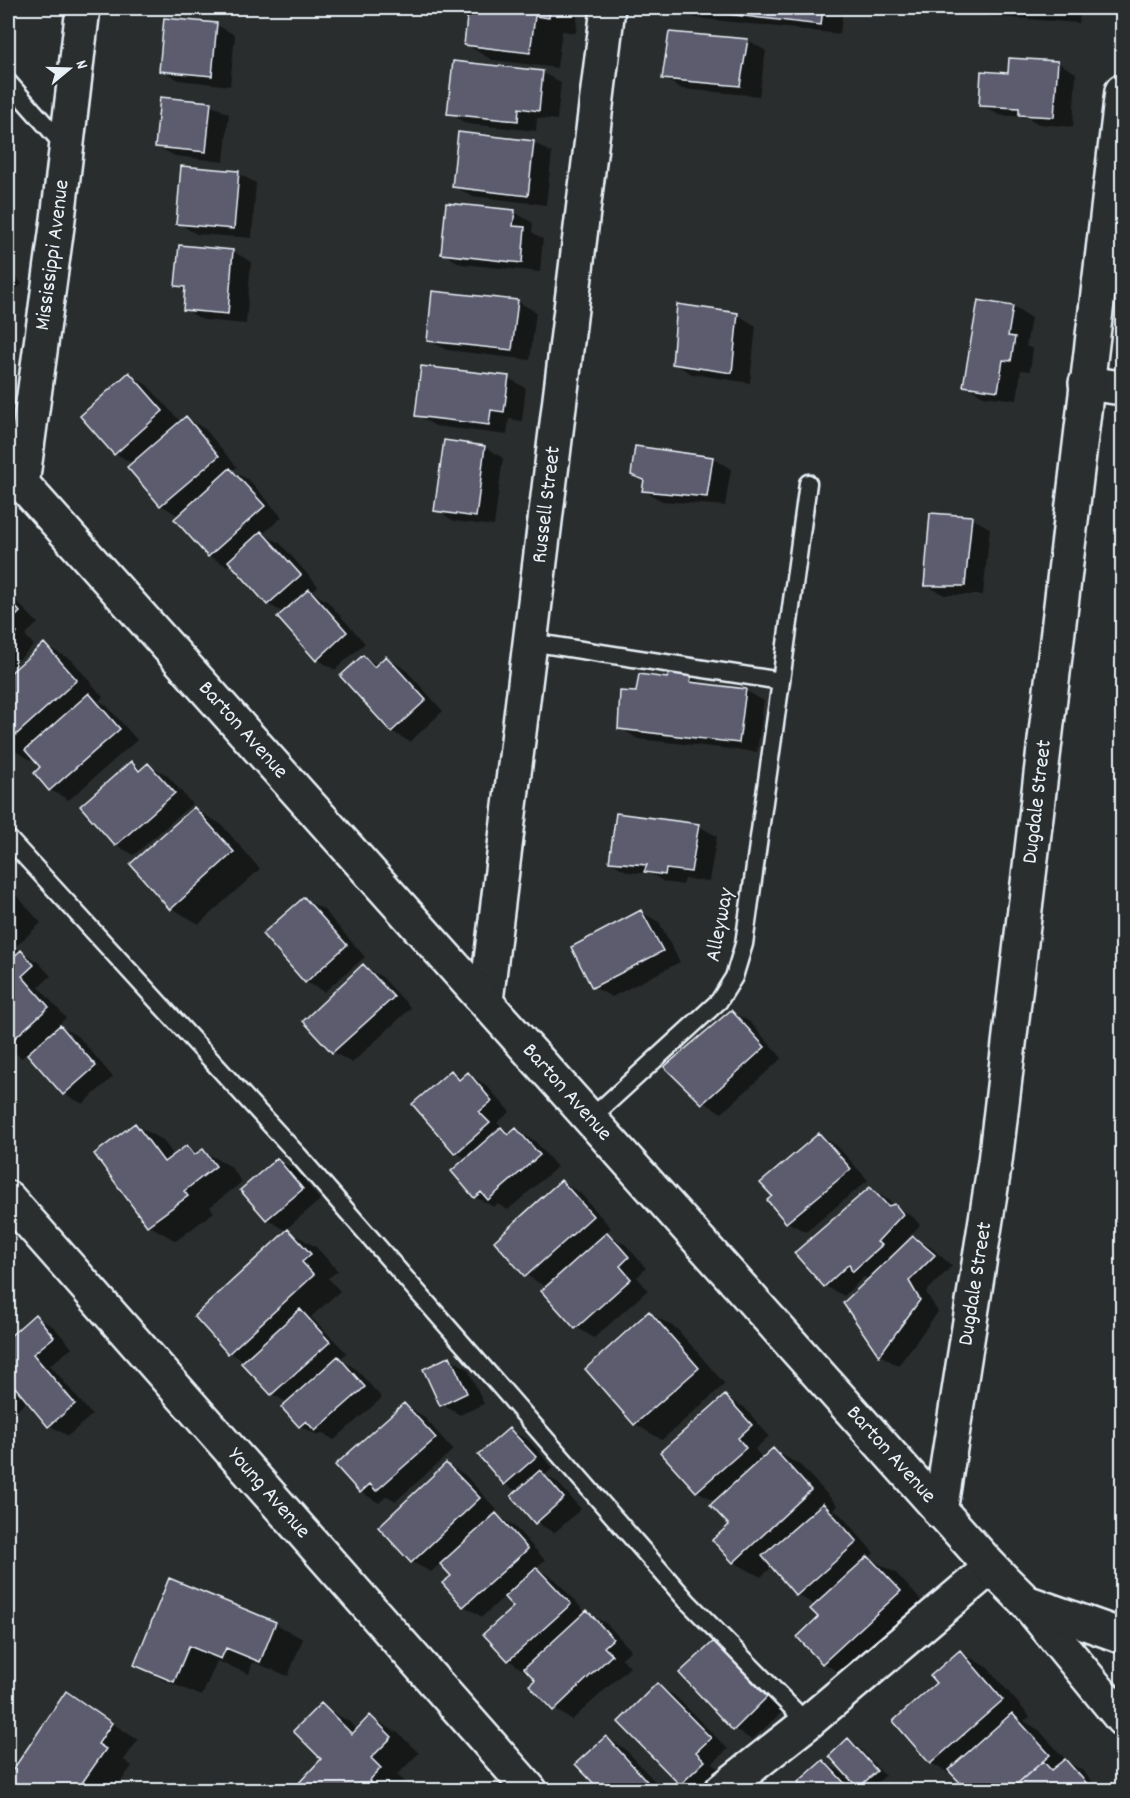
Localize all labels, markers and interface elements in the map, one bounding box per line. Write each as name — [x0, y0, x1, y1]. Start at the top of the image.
north arrow — [39, 39, 99, 99]
text: N — [69, 57, 93, 73]
street label: Mississippi Avenue — [28, 178, 78, 332]
street label: Russell Street — [524, 445, 570, 565]
street label: Barton Avenue — [190, 674, 295, 786]
street label: Dugdale Street — [1015, 738, 1060, 866]
street label: Alleyway — [699, 884, 744, 965]
street label: Barton Avenue — [514, 1037, 619, 1149]
street label: Dugdale Street — [951, 1220, 1001, 1348]
street label: Barton Avenue — [838, 1399, 943, 1511]
street label: Young Avenue — [220, 1441, 317, 1546]

